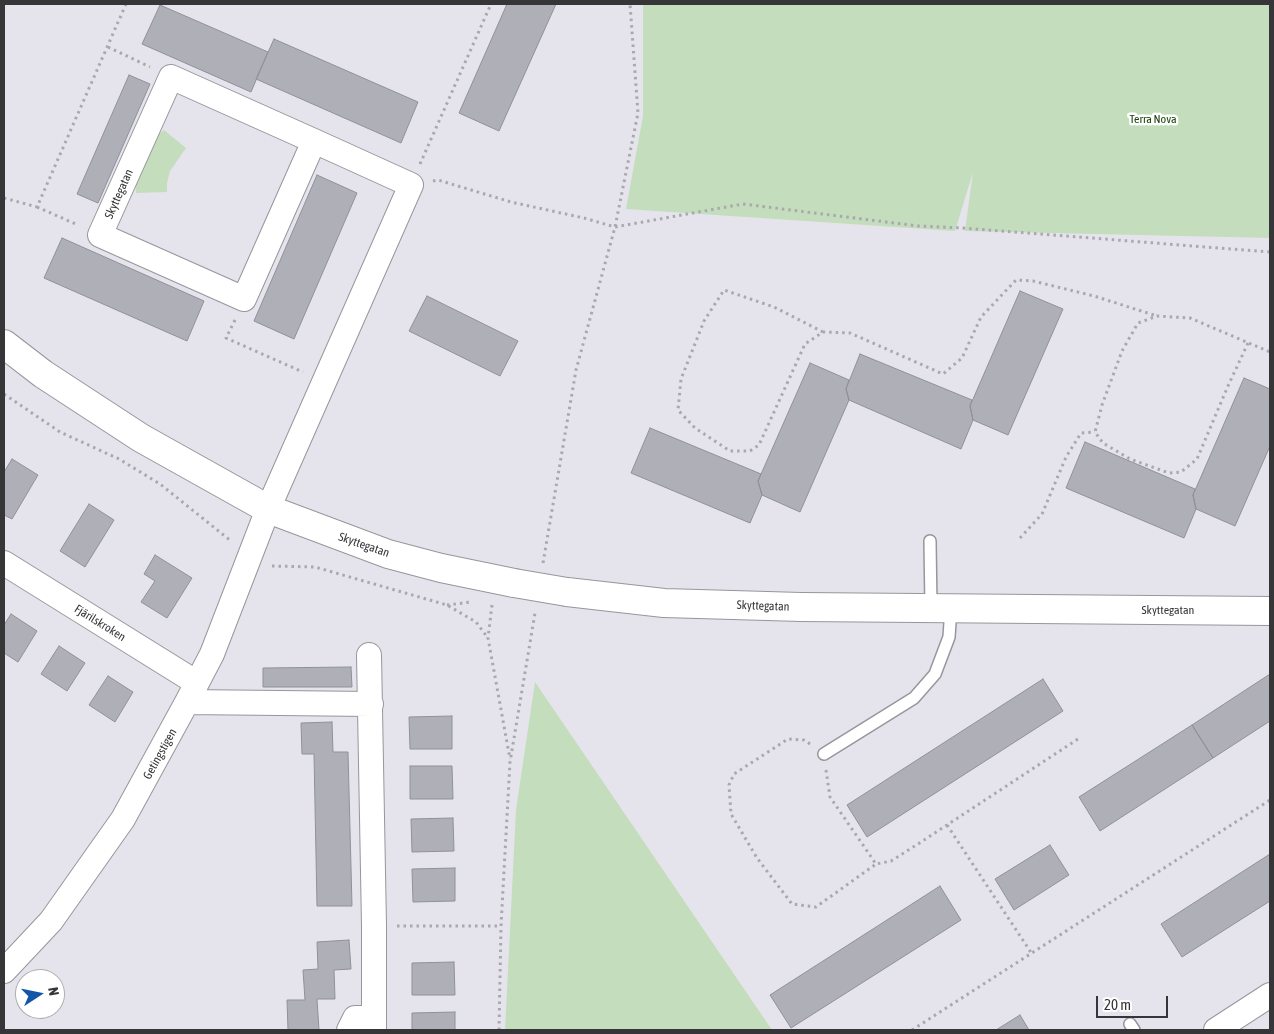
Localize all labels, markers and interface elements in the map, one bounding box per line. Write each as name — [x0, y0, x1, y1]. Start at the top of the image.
park label: Terra Nova — [1129, 112, 1177, 126]
street label: Skyttegatan — [102, 167, 136, 221]
street label: Skyttegatan — [337, 530, 391, 560]
street label: Skyttegatan — [736, 598, 790, 614]
street label: Fjärilskroken — [72, 602, 128, 644]
street label: Skyttegatan — [1142, 603, 1194, 617]
street label: Getingstigen — [140, 726, 180, 782]
north arrow — [15, 969, 65, 1019]
text: N — [45, 986, 62, 997]
scale bar — [1099, 986, 1172, 1018]
text: 20 m — [1104, 996, 1131, 1013]

